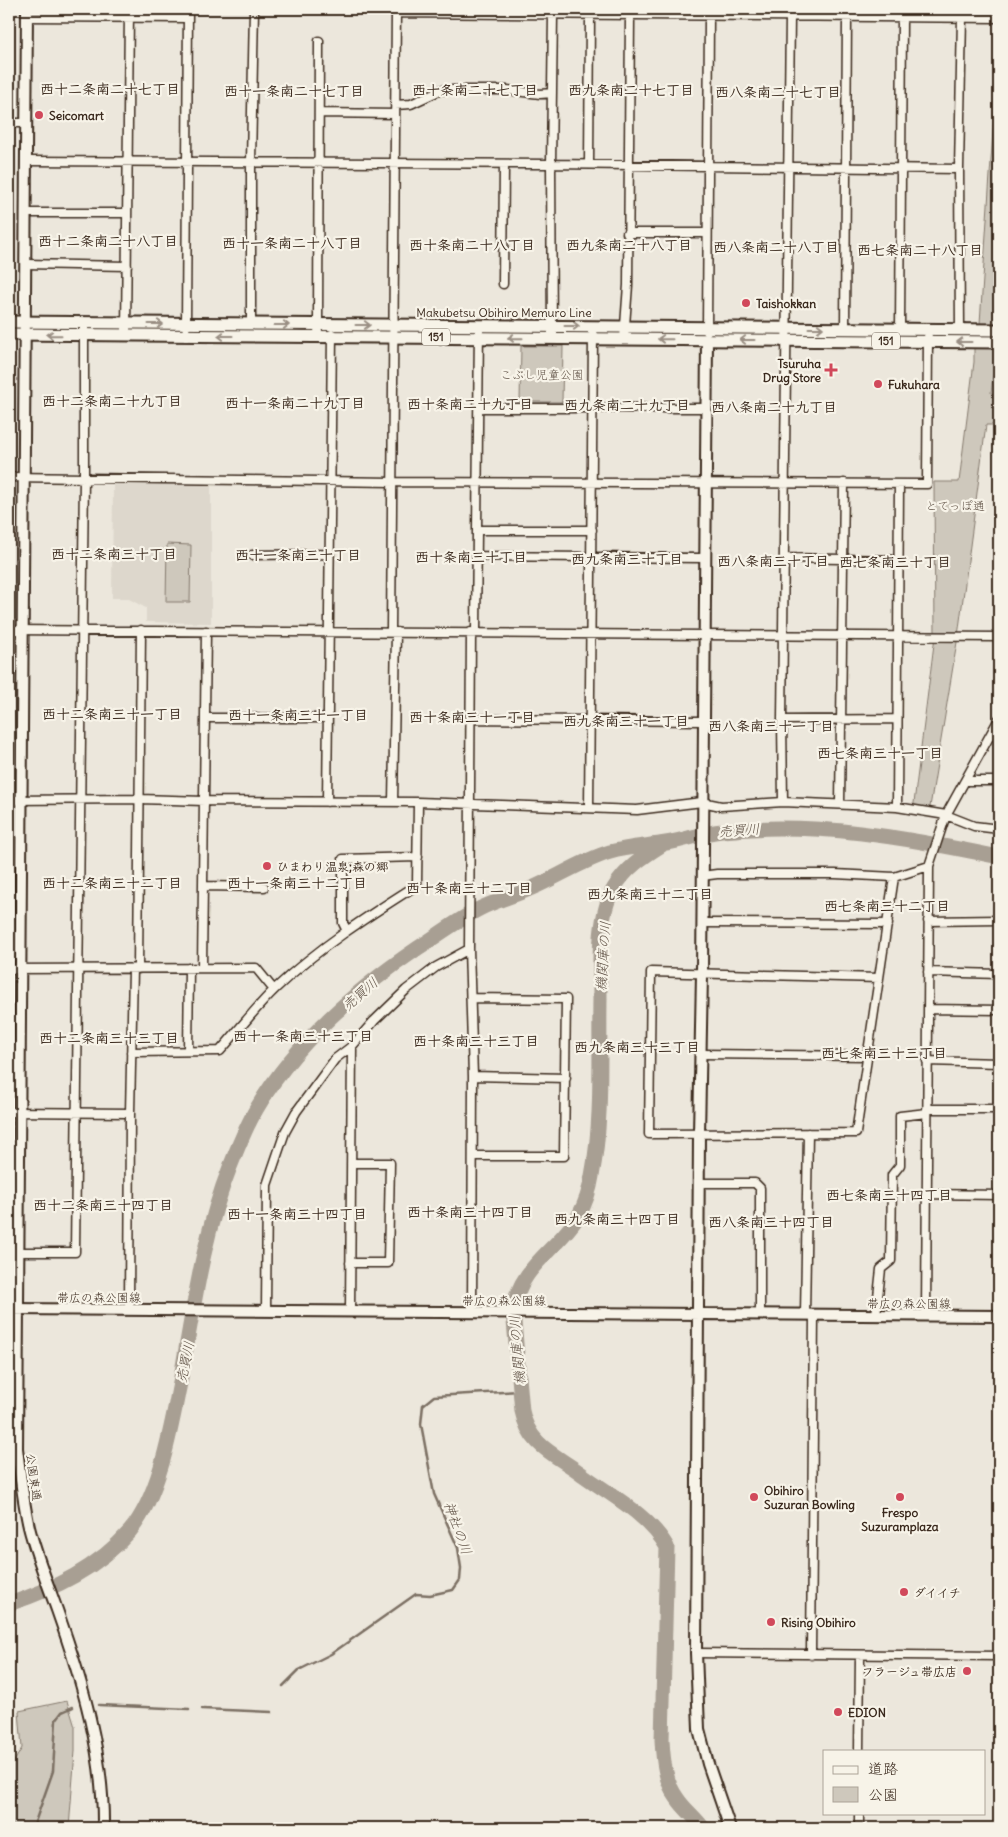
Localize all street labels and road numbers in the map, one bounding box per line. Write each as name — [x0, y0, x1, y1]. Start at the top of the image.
street label: Makubetsu Obihiro Memuro Line — [416, 305, 592, 320]
road number: 151 — [422, 328, 450, 346]
road number: 151 — [872, 332, 900, 350]
street label: 帯広の森公園線 — [57, 1290, 141, 1305]
street label: 帯広の森公園線 — [462, 1293, 546, 1308]
street label: 帯広の森公園線 — [867, 1296, 951, 1311]
street label: 公園東通 — [23, 1452, 45, 1502]

